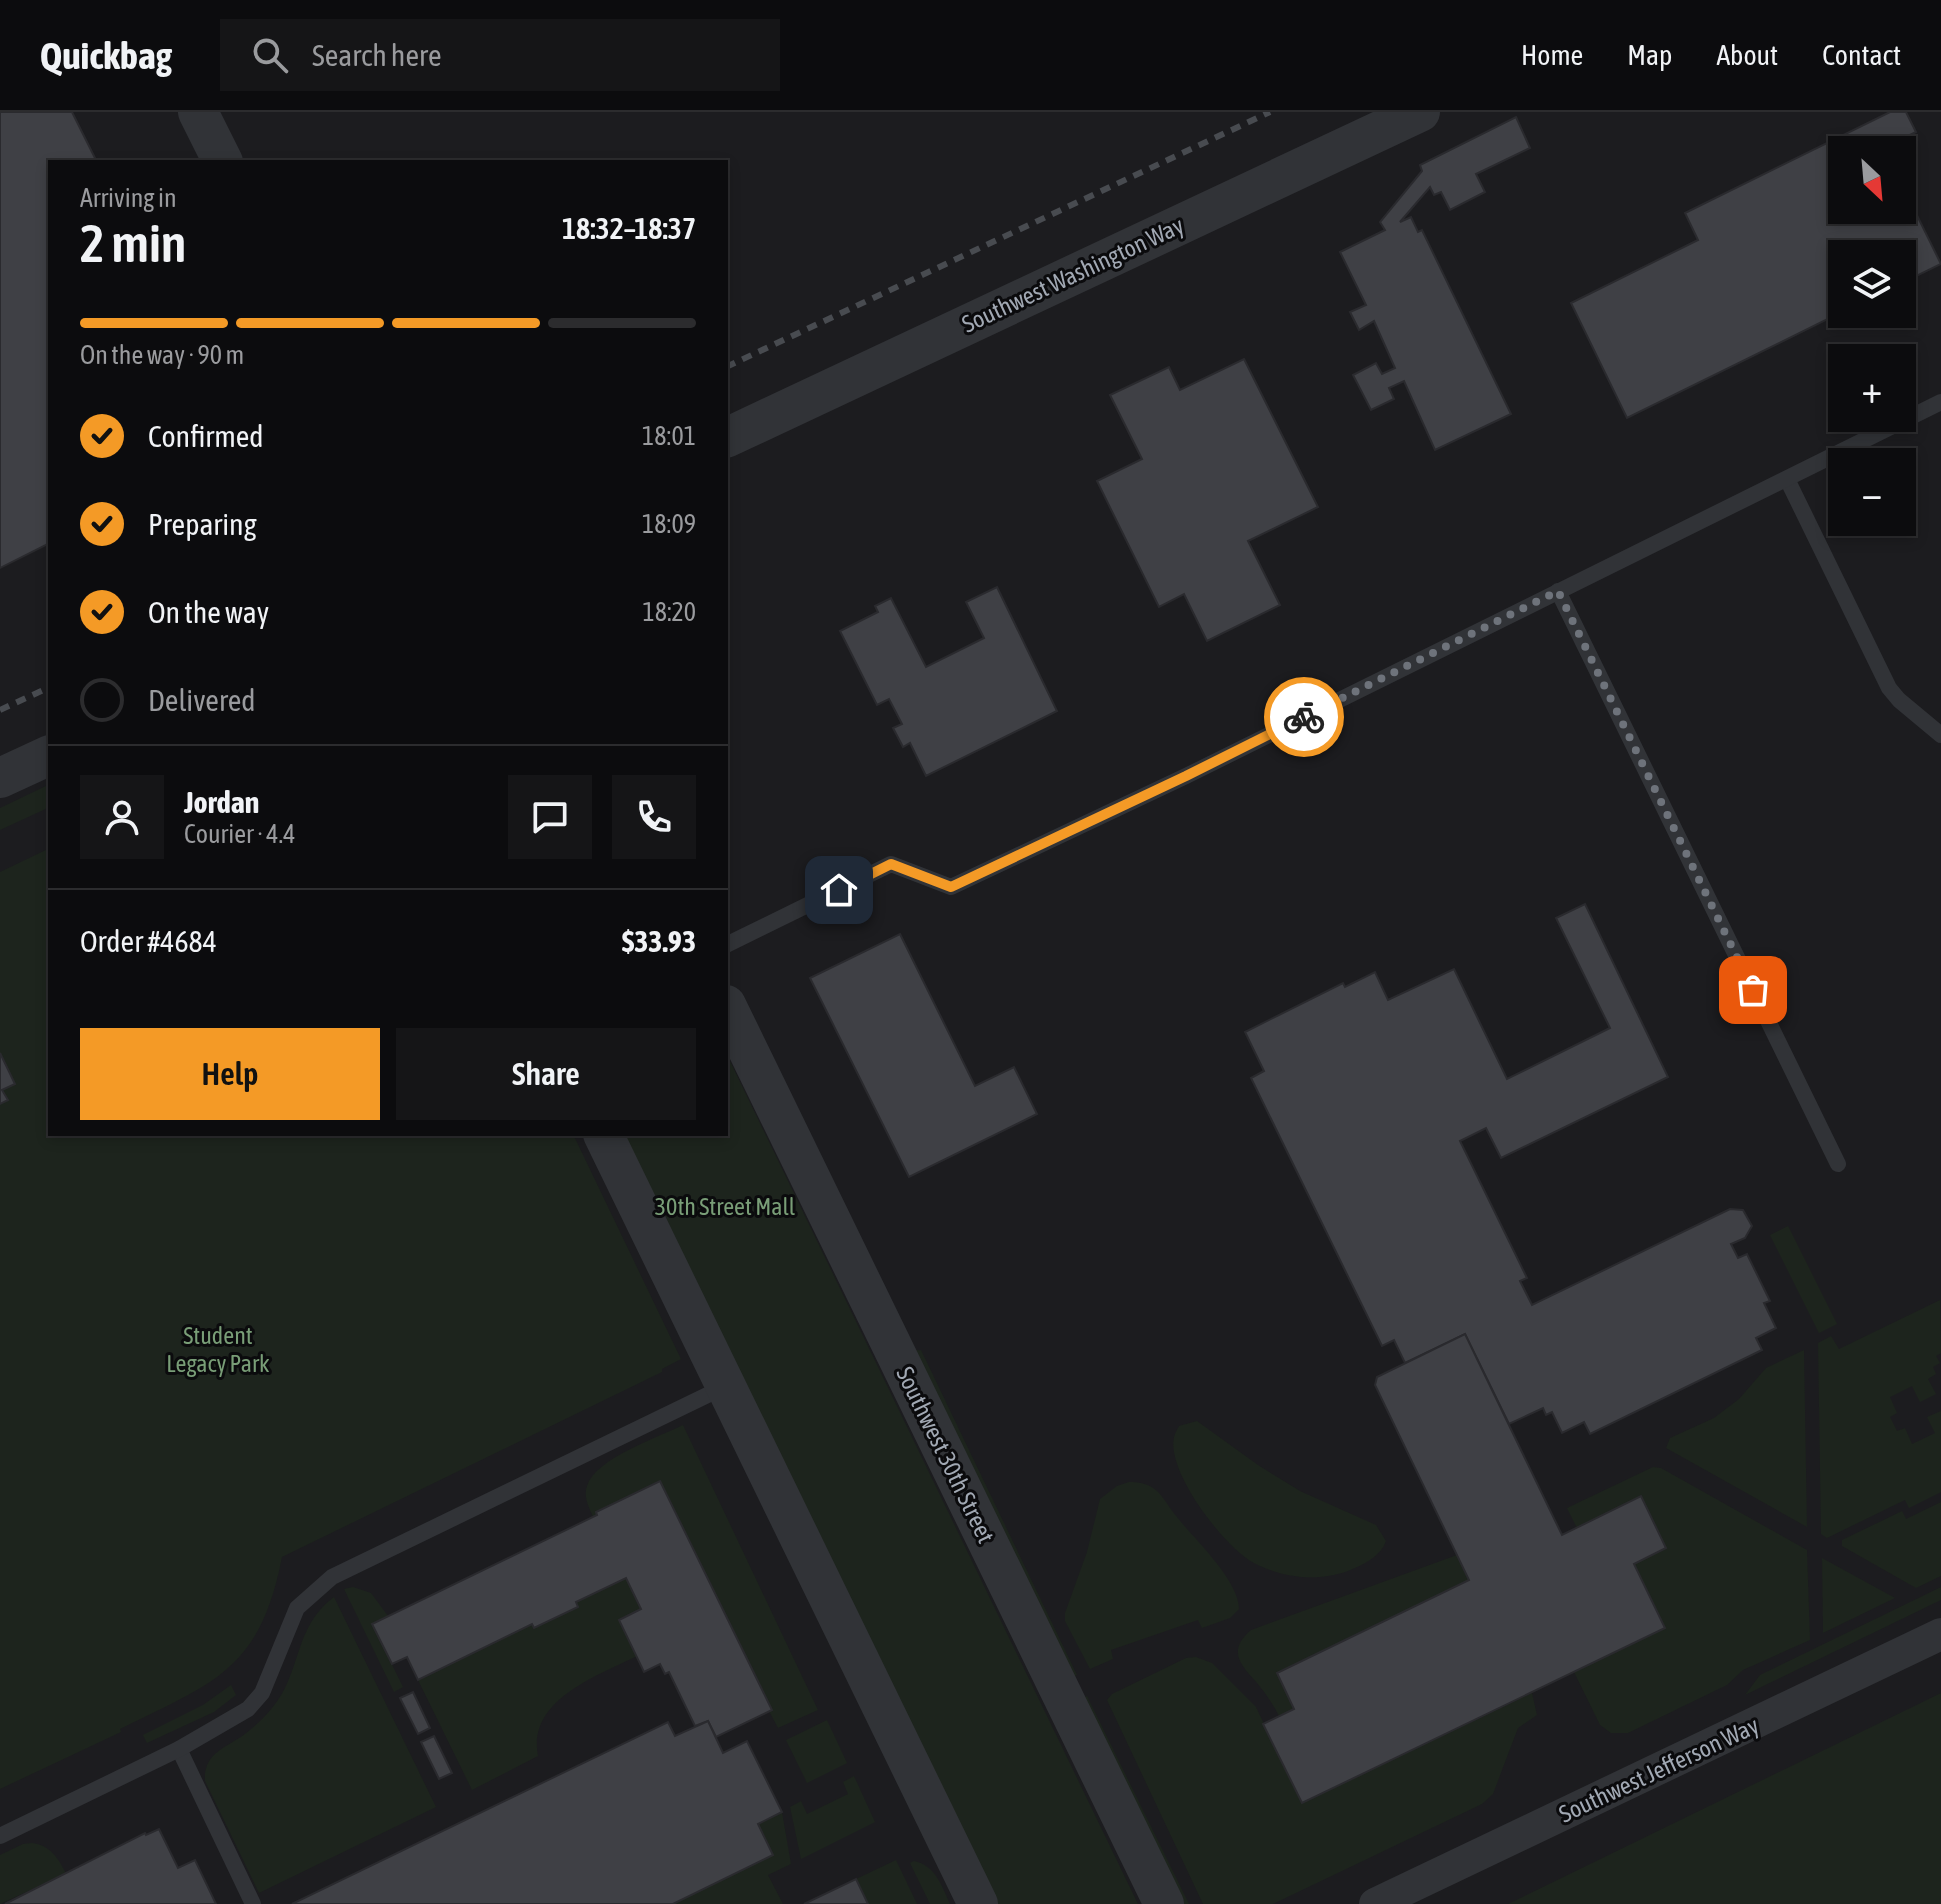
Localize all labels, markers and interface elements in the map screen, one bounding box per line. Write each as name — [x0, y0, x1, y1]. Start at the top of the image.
search box — [220, 19, 780, 91]
icon: search — [248, 33, 292, 77]
text: Quickbag — [40, 34, 172, 77]
text: Search here — [312, 38, 442, 72]
text: Home — [1521, 39, 1583, 71]
text: Map — [1627, 39, 1672, 71]
text: About — [1716, 39, 1778, 71]
text: Contact — [1822, 39, 1901, 71]
north arrow — [1828, 136, 1916, 224]
map controls — [1828, 136, 1916, 536]
text: Arriving in — [80, 183, 177, 213]
text: 18:32–18:37 — [562, 211, 696, 245]
street label: Southwest Washington Way — [958, 211, 1188, 338]
text: 2 min — [80, 213, 186, 273]
button: layers — [1828, 240, 1916, 328]
text: On the way · 90 m — [80, 340, 244, 370]
button: + — [1828, 344, 1916, 432]
icon: check — [80, 414, 124, 458]
text: Confirmed — [148, 419, 263, 453]
text: 18:01 — [642, 421, 696, 451]
button: − — [1828, 448, 1916, 536]
icon: check — [80, 502, 124, 546]
text: Preparing — [148, 507, 257, 541]
text: 18:09 — [642, 509, 696, 539]
icon: check — [80, 590, 124, 634]
text: On the way — [148, 595, 269, 629]
text: 18:20 — [642, 597, 696, 627]
courier — [1264, 677, 1344, 757]
text: Delivered — [148, 683, 256, 717]
icon: bike — [1282, 695, 1326, 739]
button: person — [80, 775, 164, 859]
button: chat — [508, 775, 592, 859]
button: phone — [612, 775, 696, 859]
text: Jordan — [184, 785, 259, 819]
text: Courier · 4.4 — [184, 819, 295, 849]
pin — [805, 856, 873, 924]
icon: home — [817, 868, 861, 912]
text: Order #4684 — [80, 924, 217, 958]
text: $33.93 — [622, 924, 696, 958]
pin — [1719, 956, 1787, 1024]
icon: bag — [1731, 968, 1775, 1012]
button: Help — [80, 1028, 380, 1120]
button: Share — [396, 1028, 696, 1120]
park label: 30th Street Mall — [655, 1193, 796, 1220]
park label: Student Legacy Park — [166, 1322, 270, 1377]
street label: Southwest 30th Street — [891, 1362, 1000, 1547]
street label: Southwest Jefferson Way — [1555, 1711, 1763, 1828]

